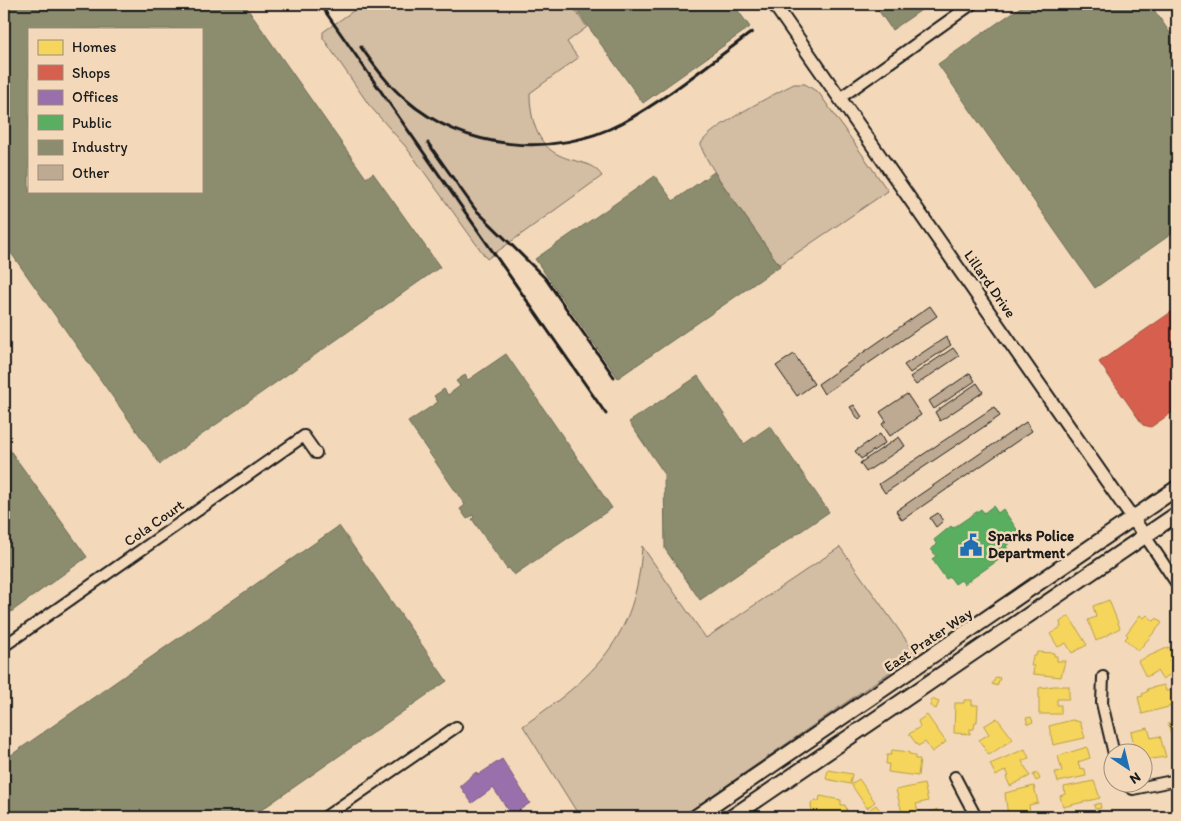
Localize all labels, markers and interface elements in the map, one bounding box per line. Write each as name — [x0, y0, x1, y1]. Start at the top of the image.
legend — [28, 28, 202, 192]
text: Homes — [72, 38, 117, 56]
text: Shops — [72, 64, 111, 82]
text: Offices — [72, 88, 119, 106]
text: Public — [72, 114, 112, 132]
text: Industry — [72, 138, 128, 156]
text: Other — [72, 164, 109, 182]
street label: Lillard Drive — [960, 247, 1020, 321]
street label: Cola Court — [121, 496, 188, 550]
place label: Sparks Police Department — [988, 527, 1074, 563]
public building icon: Sparks Police Department — [958, 532, 984, 558]
street label: East Prater Way — [880, 604, 976, 676]
north arrow — [1104, 744, 1154, 794]
text: N — [1126, 769, 1144, 788]

